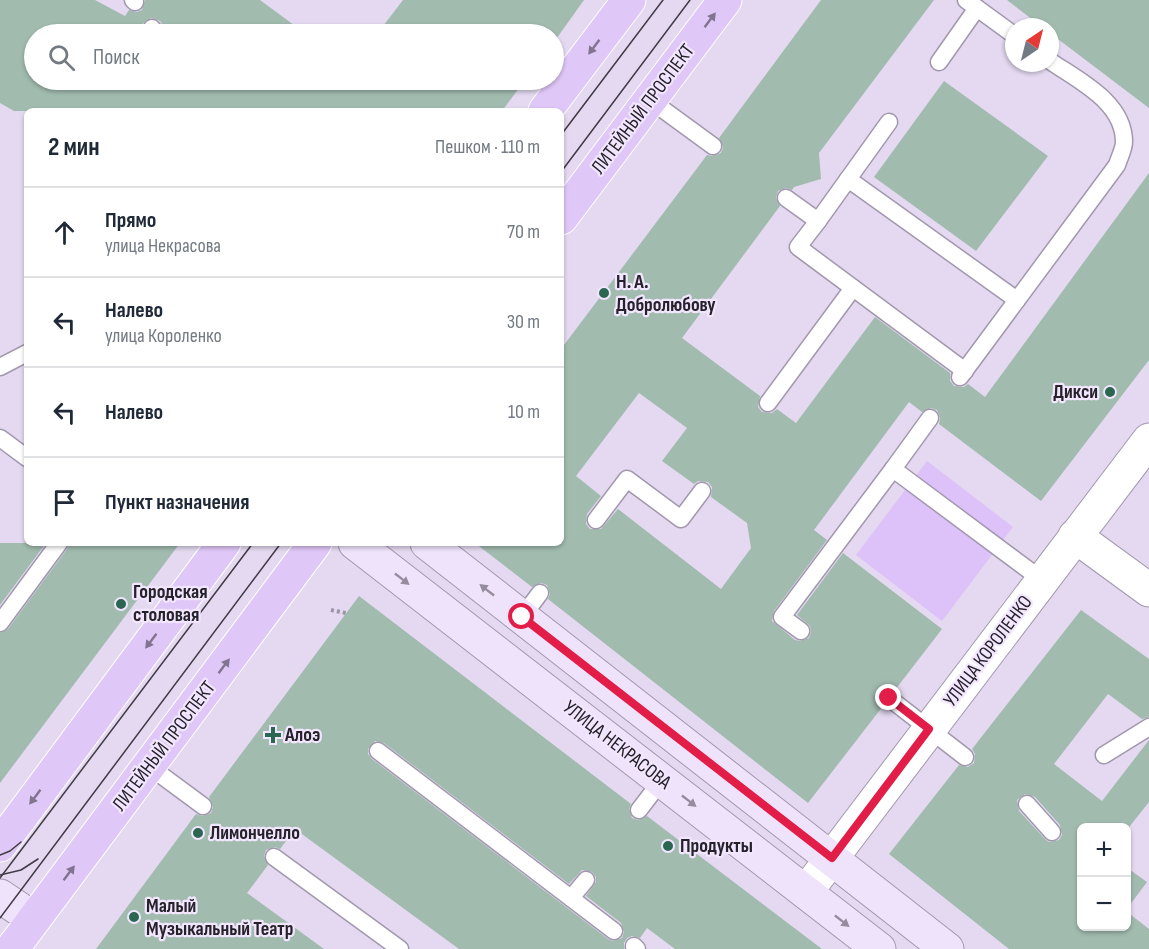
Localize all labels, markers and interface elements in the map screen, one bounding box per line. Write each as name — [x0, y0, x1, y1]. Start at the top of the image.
one-way arrow — [703, 13, 715, 28]
north arrow — [1005, 18, 1059, 72]
search box — [24, 24, 564, 90]
street label: ЛИТЕЙНЫЙ ПРОСПЕКТ — [586, 39, 700, 179]
one-way arrow — [588, 39, 600, 54]
icon: search — [45, 41, 78, 74]
text: Поиск — [93, 44, 139, 71]
text: 2 мин — [48, 132, 100, 163]
text: Пешком · 110 m — [435, 135, 540, 159]
text: Прямо — [105, 207, 156, 234]
icon: ahead — [48, 216, 81, 249]
text: 70 m — [507, 220, 540, 244]
text: улица Некрасова — [105, 234, 221, 258]
place label: Н. А. Добролюбову — [616, 270, 716, 317]
marker: Н. А. Добролюбову — [597, 286, 611, 300]
text: Налево — [105, 297, 163, 324]
icon: left — [48, 306, 81, 339]
text: 30 m — [507, 310, 540, 334]
text: улица Короленко — [105, 324, 222, 348]
place label: Дикси — [1053, 380, 1098, 404]
marker: Дикси — [1103, 385, 1117, 399]
icon: left — [48, 396, 81, 429]
text: Налево — [105, 399, 163, 426]
text: 10 m — [508, 400, 540, 424]
icon: arrive — [48, 486, 81, 519]
text: Пункт назначения — [105, 489, 249, 516]
one-way arrow — [394, 572, 409, 584]
place label: Городская столовая — [133, 580, 208, 627]
one-way arrow — [479, 583, 495, 596]
street label: УЛИЦА КОРОЛЕНКО — [938, 591, 1038, 711]
marker: Городская столовая — [114, 597, 128, 611]
route start — [508, 603, 534, 629]
one-way arrow — [146, 633, 158, 648]
one-way arrow — [217, 658, 229, 673]
street label: ЛИТЕЙНЫЙ ПРОСПЕКТ — [107, 676, 221, 816]
route end — [875, 684, 901, 710]
street label: УЛИЦА НЕКРАСОВА — [558, 695, 676, 795]
place label: Алоэ — [284, 723, 320, 747]
marker: Алоэ — [266, 728, 280, 742]
one-way arrow — [29, 789, 41, 805]
one-way arrow — [681, 794, 696, 806]
place label: Лимончелло — [210, 821, 300, 845]
map controls — [1077, 823, 1131, 931]
button: + — [1077, 823, 1131, 877]
marker: Лимончелло — [191, 826, 205, 840]
place label: Продукты — [680, 834, 753, 858]
marker: Продукты — [661, 839, 675, 853]
one-way arrow — [63, 865, 75, 880]
button: − — [1077, 877, 1131, 931]
place label: Малый Музыкальный Театр — [146, 894, 293, 941]
marker: Малый Музыкальный Театр — [127, 910, 141, 924]
one-way arrow — [835, 914, 850, 926]

